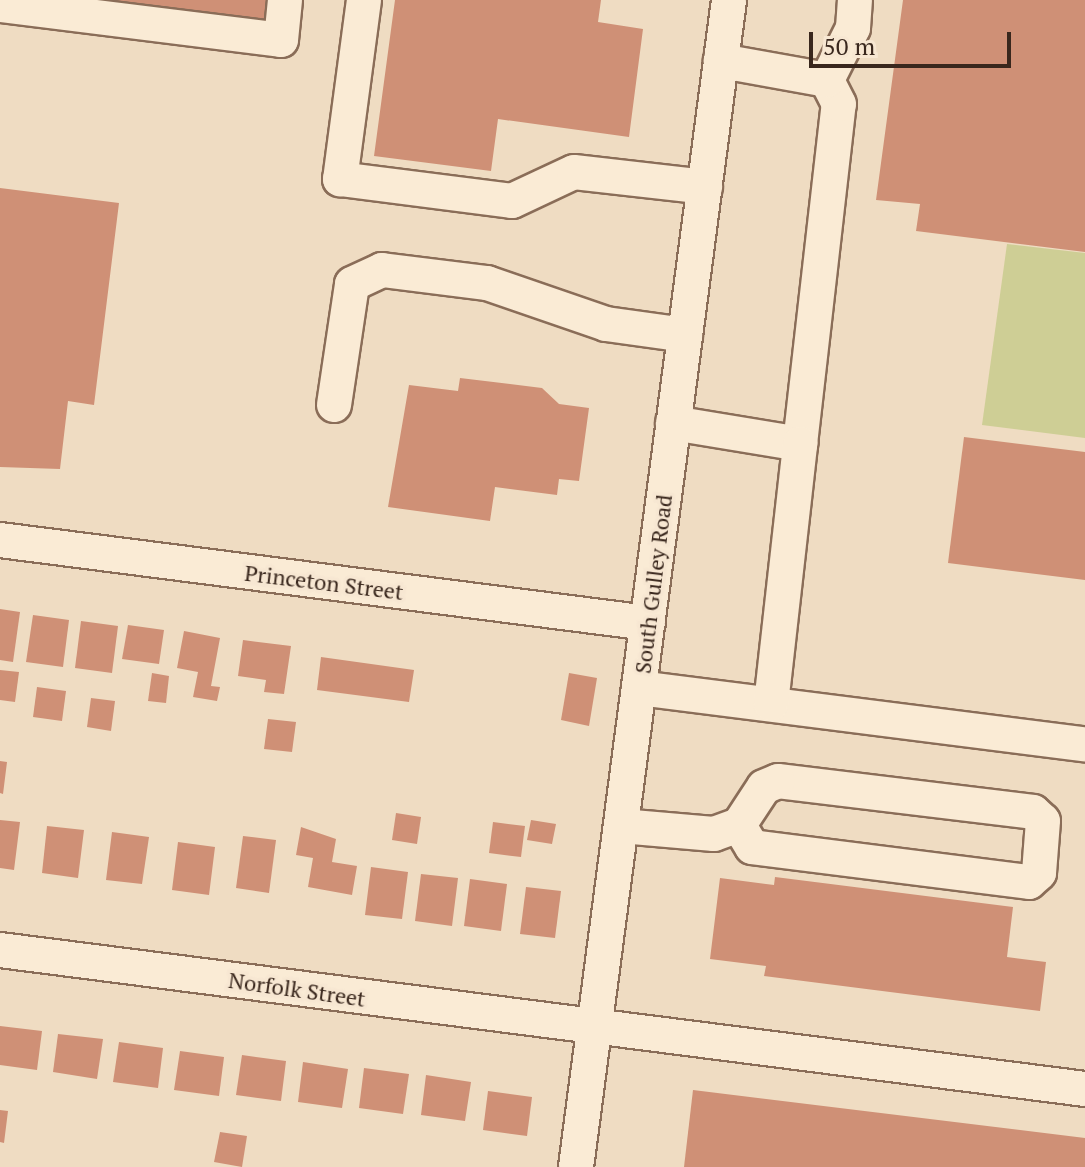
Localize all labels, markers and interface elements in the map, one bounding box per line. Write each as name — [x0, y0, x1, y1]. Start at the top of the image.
scale bar — [813, 16, 1015, 66]
text: 50 m — [823, 30, 875, 62]
street label: South Gulley Road — [629, 493, 677, 675]
street label: Princeton Street — [243, 559, 405, 605]
street label: Norfolk Street — [227, 966, 367, 1012]

